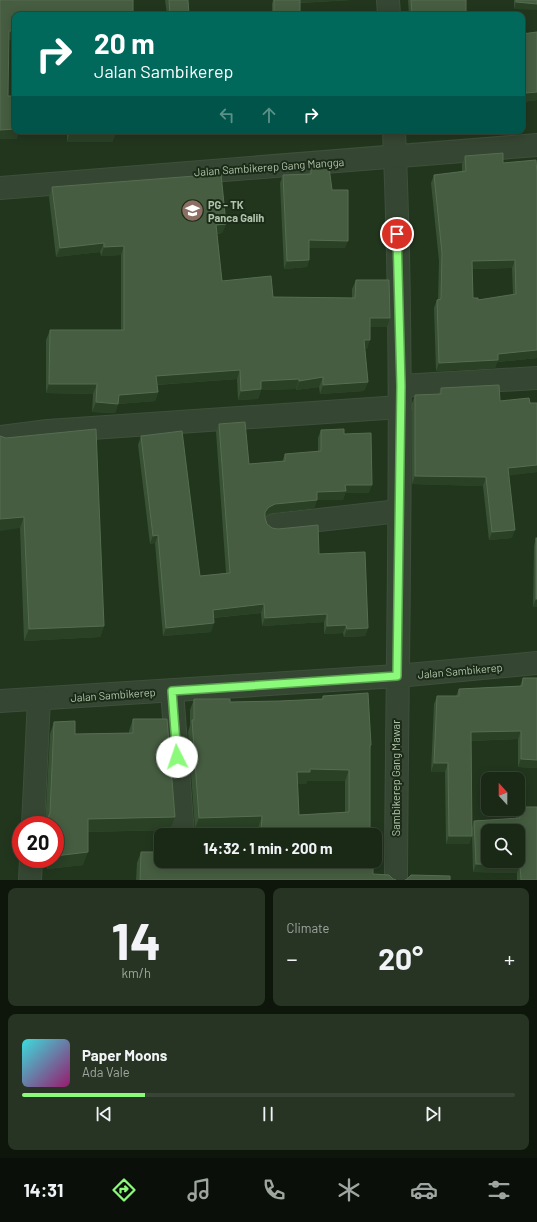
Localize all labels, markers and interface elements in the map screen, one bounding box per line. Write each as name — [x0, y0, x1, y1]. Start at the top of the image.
text: 20 m — [94, 26, 155, 60]
icon: right — [28, 28, 80, 80]
text: Jalan Sambikerep — [94, 60, 233, 82]
icon: left — [216, 104, 238, 126]
icon: ahead — [258, 104, 280, 126]
icon: right — [300, 104, 322, 126]
street label: Jalan Sambikerep Gang Mangga — [193, 155, 345, 178]
school or university icon: PG - TK Panca Galih — [180, 198, 206, 224]
place label: PG - TK Panca Galih — [208, 198, 264, 224]
pin — [380, 217, 414, 251]
icon: arrive — [386, 223, 408, 245]
street label: Jalan Sambikerep — [417, 660, 503, 681]
street label: Jalan Sambikerep — [70, 685, 156, 704]
street label: Sambikerep Gang Mawar — [389, 720, 402, 836]
position arrow — [156, 736, 198, 778]
north arrow — [481, 772, 525, 816]
map controls — [481, 772, 525, 868]
speed limit sign: 20 — [12, 816, 64, 868]
button: search — [481, 824, 525, 868]
text: 14:32 · 1 min · 200 m — [203, 839, 333, 857]
text: 14 — [111, 908, 161, 970]
text: Climate — [287, 920, 330, 936]
text: 20° — [378, 940, 423, 976]
text: − — [287, 945, 298, 971]
text: + — [504, 945, 515, 971]
text: km/h — [122, 965, 151, 981]
text: Paper Moons — [82, 1046, 167, 1064]
text: Ada Vale — [82, 1064, 130, 1080]
icon: previous — [93, 1103, 115, 1125]
icon: pause — [257, 1103, 279, 1125]
icon: next — [422, 1103, 444, 1125]
icon: directions — [110, 1176, 138, 1204]
icon: music — [185, 1176, 213, 1204]
icon: phone — [260, 1176, 288, 1204]
icon: climate — [335, 1176, 363, 1204]
icon: car — [410, 1176, 438, 1204]
icon: filters — [485, 1176, 513, 1204]
text: 14:31 — [24, 1179, 63, 1201]

